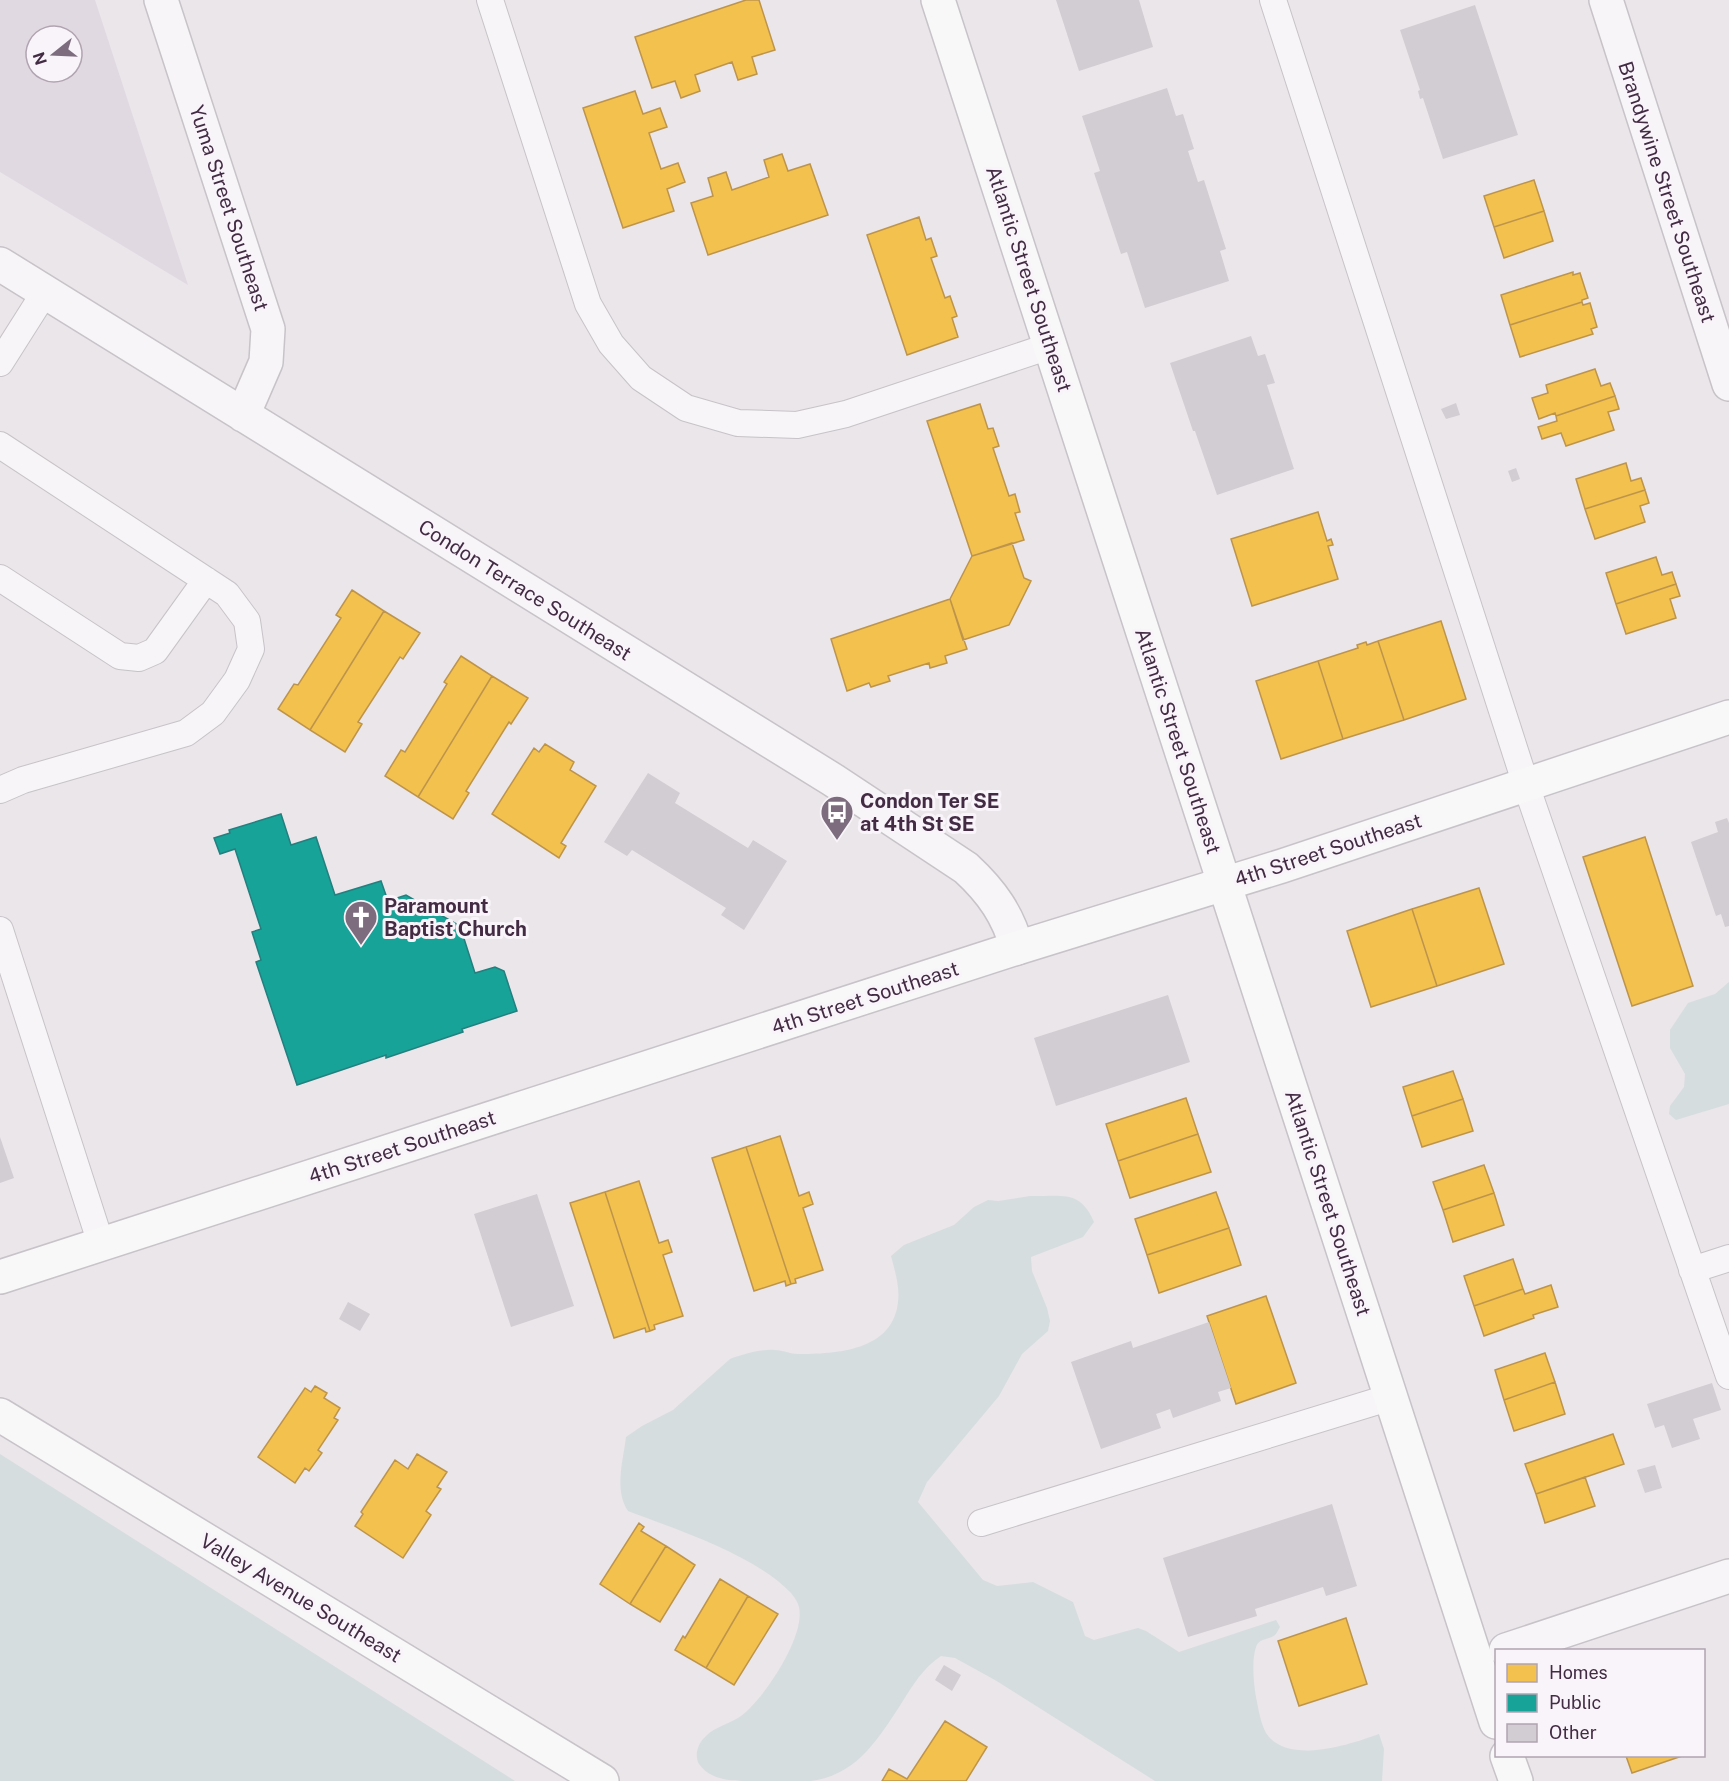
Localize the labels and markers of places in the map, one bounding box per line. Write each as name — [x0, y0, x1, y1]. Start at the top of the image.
place label: Condon Ter SE at 4th St SE — [860, 789, 999, 836]
bus stop icon: Condon Ter SE at 4th St SE — [819, 794, 855, 841]
place label: Paramount Baptist Church — [384, 894, 527, 941]
church icon: Paramount Baptist Church — [343, 899, 379, 946]

